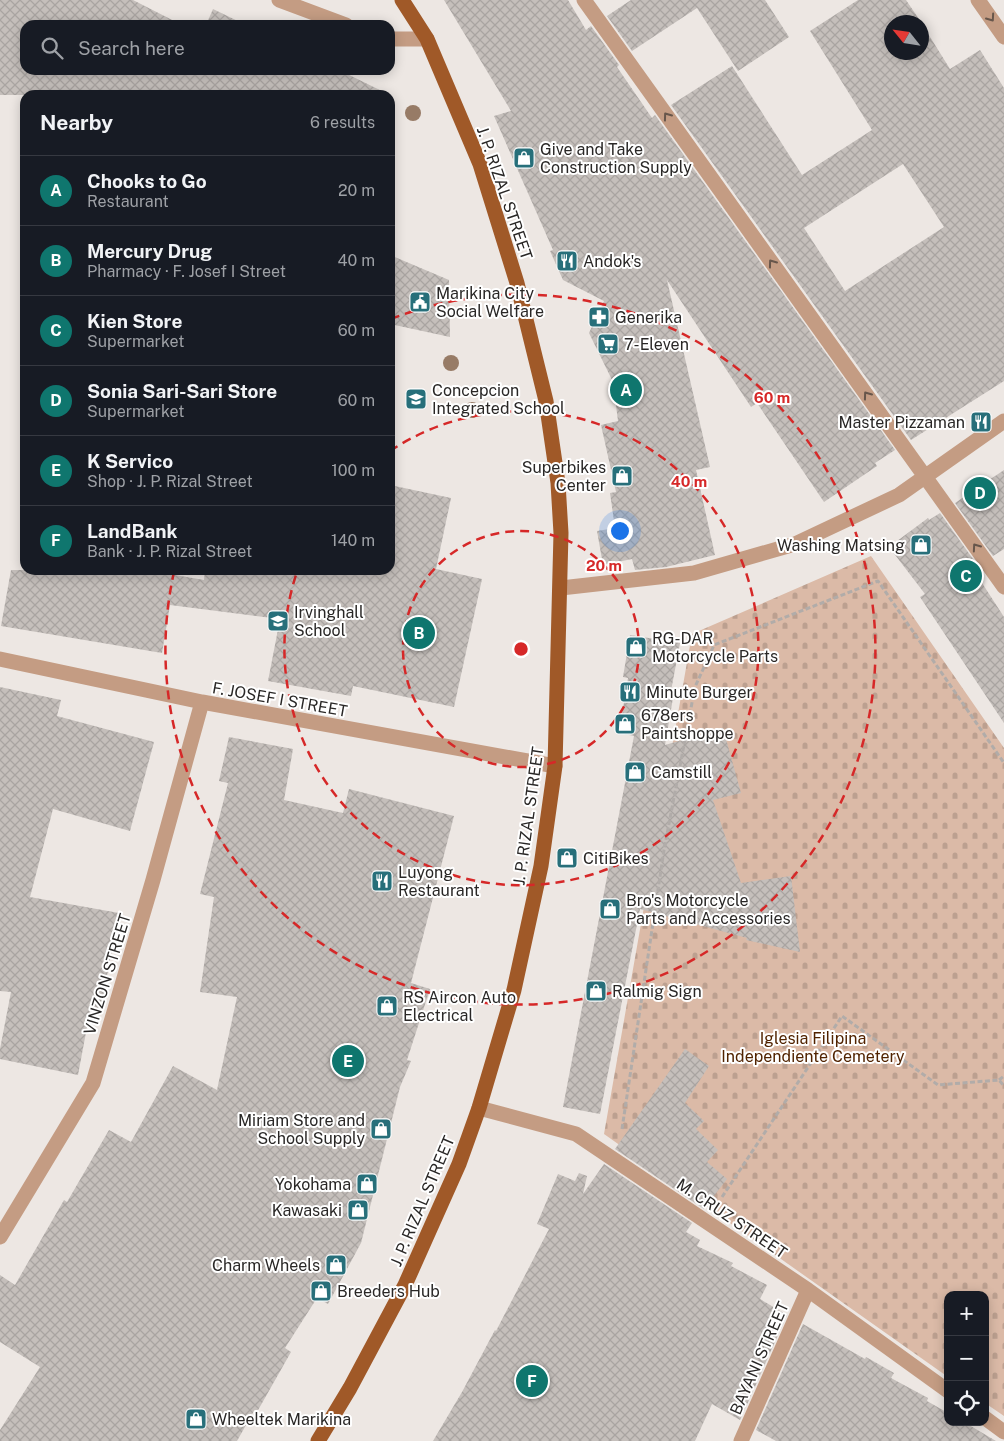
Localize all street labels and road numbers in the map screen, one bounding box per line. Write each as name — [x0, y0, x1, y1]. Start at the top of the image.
street label: J. P. RIZAL STREET — [473, 124, 536, 263]
street label: F. JOSEF I STREET — [211, 678, 349, 721]
street label: J. P. RIZAL STREET — [509, 745, 548, 887]
street label: VINZON STREET — [80, 911, 135, 1037]
street label: J. P. RIZAL STREET — [386, 1133, 459, 1269]
street label: M. CRUZ STREET — [673, 1174, 791, 1263]
street label: BAYANI STREET — [726, 1298, 793, 1418]

